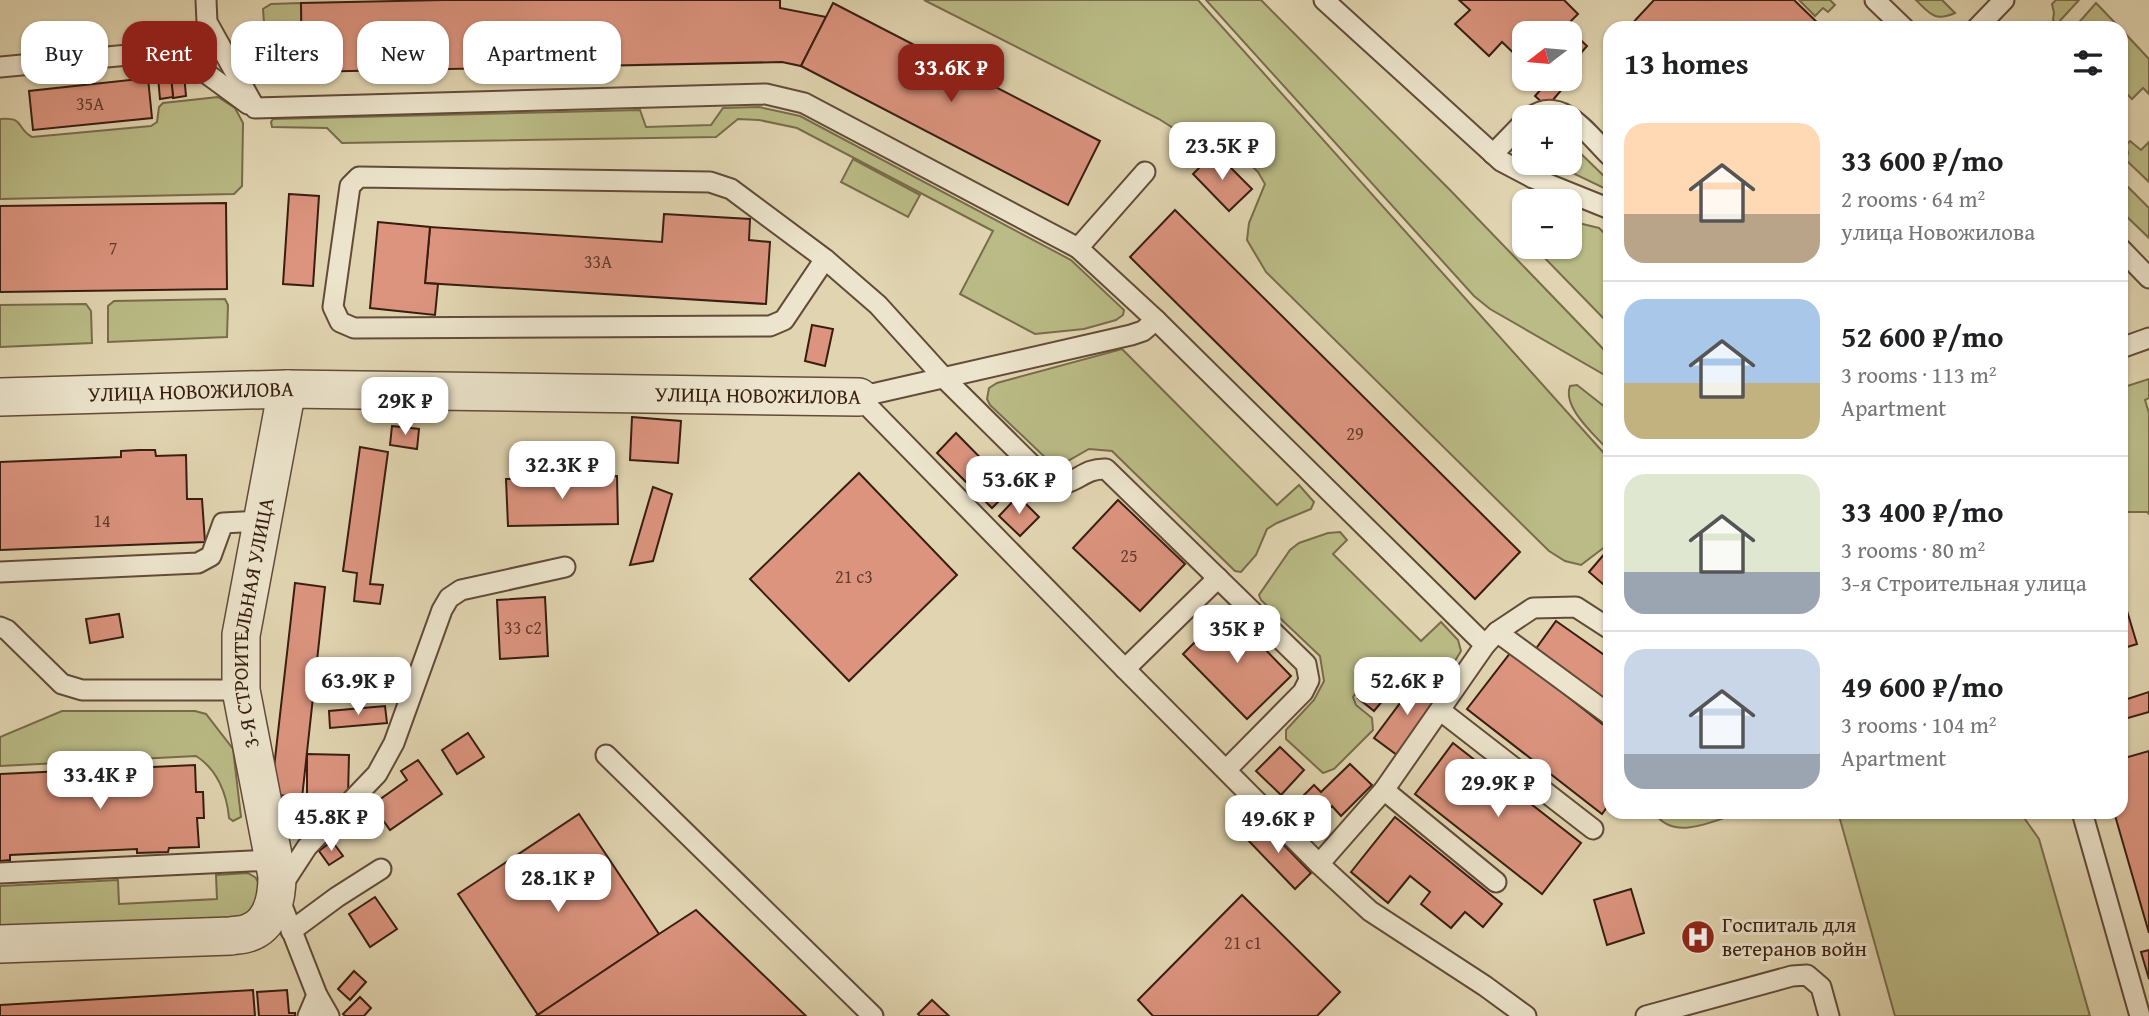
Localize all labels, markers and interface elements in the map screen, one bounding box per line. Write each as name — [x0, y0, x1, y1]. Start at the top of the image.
chip: Buy — [21, 21, 108, 84]
chip: Rent — [122, 21, 217, 84]
chip: Filters — [231, 21, 343, 84]
chip: New — [357, 21, 449, 84]
chip: Apartment — [463, 21, 621, 84]
north arrow — [1512, 21, 1582, 91]
map controls — [1512, 21, 1582, 259]
text: 13 homes — [1624, 41, 1749, 85]
pin: 33.6K ₽ — [886, 44, 1016, 104]
icon: filters — [2069, 44, 2107, 82]
text: 33.6K ₽ — [914, 50, 988, 83]
house number: 35А — [76, 90, 104, 117]
button: + — [1512, 105, 1582, 175]
pin: 23.5K ₽ — [1157, 122, 1287, 182]
text: 23.5K ₽ — [1185, 128, 1259, 161]
text: 33 600 ₽/mo — [1841, 138, 2004, 182]
icon: home — [1680, 151, 1764, 235]
text: 2 rooms · 64 m² — [1841, 182, 1985, 215]
button: − — [1512, 189, 1582, 259]
text: улица Новожилова — [1841, 215, 2035, 248]
house number: 7 — [109, 234, 117, 261]
house number: 33А — [584, 248, 612, 275]
text: 52 600 ₽/mo — [1841, 314, 2004, 358]
icon: home — [1680, 327, 1764, 411]
text: 3 rooms · 113 m² — [1841, 358, 1996, 391]
street label: УЛИЦА НОВОЖИЛОВА — [87, 373, 294, 410]
pin: 29K ₽ — [356, 378, 454, 437]
street label: УЛИЦА НОВОЖИЛОВА — [655, 378, 861, 412]
text: 29K ₽ — [377, 383, 433, 416]
text: Apartment — [1841, 391, 1946, 424]
house number: 29 — [1346, 420, 1364, 447]
pin: 32.3K ₽ — [497, 442, 627, 501]
text: 32.3K ₽ — [525, 447, 599, 480]
pin: 53.6K ₽ — [954, 456, 1084, 516]
text: 53.6K ₽ — [982, 462, 1056, 495]
text: 33 400 ₽/mo — [1841, 489, 2004, 533]
street label: 3-Я СТРОИТЕЛЬНАЯ УЛИЦА — [225, 495, 281, 751]
icon: home — [1680, 502, 1764, 586]
house number: 14 — [93, 507, 111, 534]
text: 3 rooms · 80 m² — [1841, 533, 1985, 566]
house number: 25 — [1120, 542, 1138, 569]
house number: 21 с3 — [835, 563, 873, 590]
text: 3-я Строительная улица — [1841, 566, 2087, 599]
pin: 35K ₽ — [1188, 606, 1286, 665]
text: 35K ₽ — [1209, 611, 1265, 644]
house number: 33 с2 — [504, 614, 542, 641]
pin: 63.9K ₽ — [293, 658, 423, 717]
pin: 52.6K ₽ — [1342, 658, 1472, 717]
text: 63.9K ₽ — [321, 663, 395, 696]
text: 52.6K ₽ — [1370, 663, 1444, 696]
text: 49 600 ₽/mo — [1841, 664, 2004, 708]
icon: home — [1680, 677, 1764, 761]
text: 3 rooms · 104 m² — [1841, 708, 1996, 741]
text: Apartment — [1841, 741, 1946, 774]
pin: 33.4K ₽ — [35, 752, 165, 811]
text: 33.4K ₽ — [63, 757, 137, 790]
pin: 29.9K ₽ — [1433, 760, 1563, 819]
text: 29.9K ₽ — [1461, 765, 1535, 798]
pin: 45.8K ₽ — [266, 794, 396, 853]
pin: 49.6K ₽ — [1213, 796, 1343, 855]
text: 45.8K ₽ — [294, 799, 368, 832]
text: 49.6K ₽ — [1241, 801, 1315, 834]
pin: 28.1K ₽ — [493, 855, 623, 914]
text: 28.1K ₽ — [521, 860, 595, 893]
place label: Госпиталь для ветеранов войн — [1722, 909, 1867, 964]
hospital icon: Госпиталь для ветеранов войн — [1679, 918, 1717, 956]
house number: 21 с1 — [1224, 929, 1262, 956]

